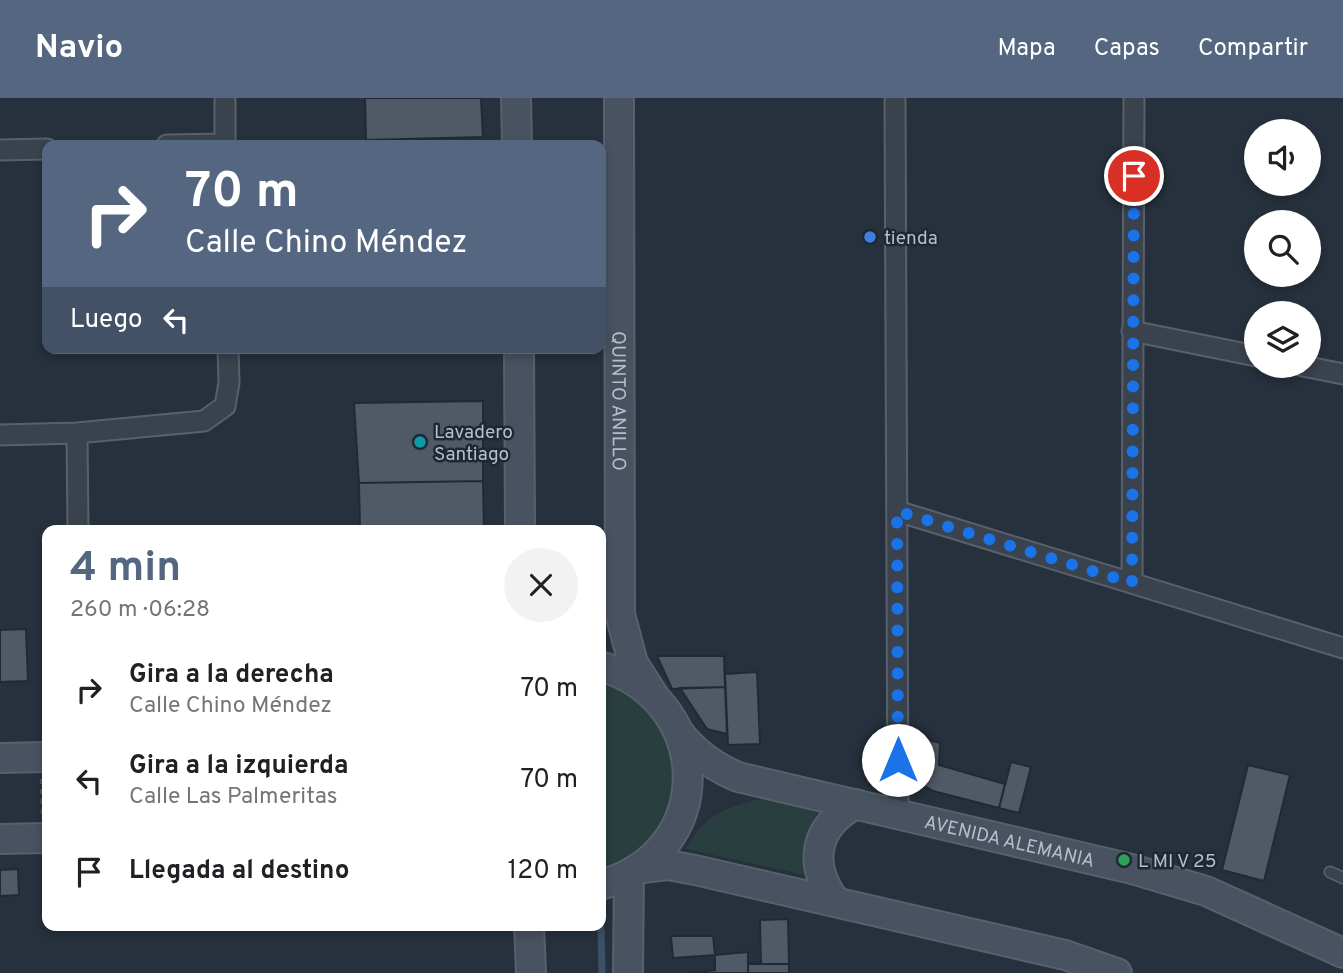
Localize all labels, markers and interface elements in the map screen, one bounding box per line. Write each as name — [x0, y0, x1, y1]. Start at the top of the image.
text: Navio — [35, 28, 123, 70]
text: Mapa — [998, 34, 1056, 64]
text: Capas — [1094, 34, 1160, 64]
text: Compartir — [1198, 34, 1308, 64]
map controls — [1244, 119, 1321, 378]
button: sound — [1244, 119, 1321, 196]
pin — [1104, 146, 1164, 206]
icon: arrive — [1115, 157, 1153, 195]
text: 70 m — [185, 163, 299, 225]
icon: right — [70, 168, 161, 259]
button: search — [1244, 210, 1321, 287]
text: Calle Chino Méndez — [185, 224, 467, 264]
place label: tienda — [884, 227, 938, 251]
marker: tienda — [862, 229, 878, 245]
icon: left — [157, 301, 195, 339]
button: layers — [1244, 301, 1321, 378]
text: Luego — [70, 304, 143, 337]
street label: QUINTO ANILLO — [605, 331, 630, 471]
place label: Lavadero Santiago — [434, 421, 513, 467]
marker: Lavadero Santiago — [412, 434, 428, 450]
text: 4 min — [70, 543, 181, 596]
button: close — [504, 548, 578, 622]
text: 260 m · 06:28 — [70, 596, 210, 625]
text: Gira a la derecha — [129, 659, 334, 692]
icon: right — [70, 671, 108, 709]
text: 70 m — [520, 673, 578, 706]
text: Calle Chino Méndez — [129, 692, 332, 721]
position arrow — [861, 723, 935, 797]
text: Gira a la izquierda — [129, 750, 348, 783]
icon: left — [70, 762, 108, 800]
text: 70 m — [520, 764, 578, 797]
text: Calle Las Palmeritas — [129, 783, 338, 812]
street label: AVENIDA ALEMANIA — [922, 811, 1097, 874]
place label: L MI V 25 — [1138, 850, 1217, 874]
marker: L MI V 25 — [1116, 852, 1132, 868]
icon: arrive — [70, 853, 108, 891]
text: Llegada al destino — [129, 855, 349, 888]
text: 120 m — [508, 855, 578, 888]

